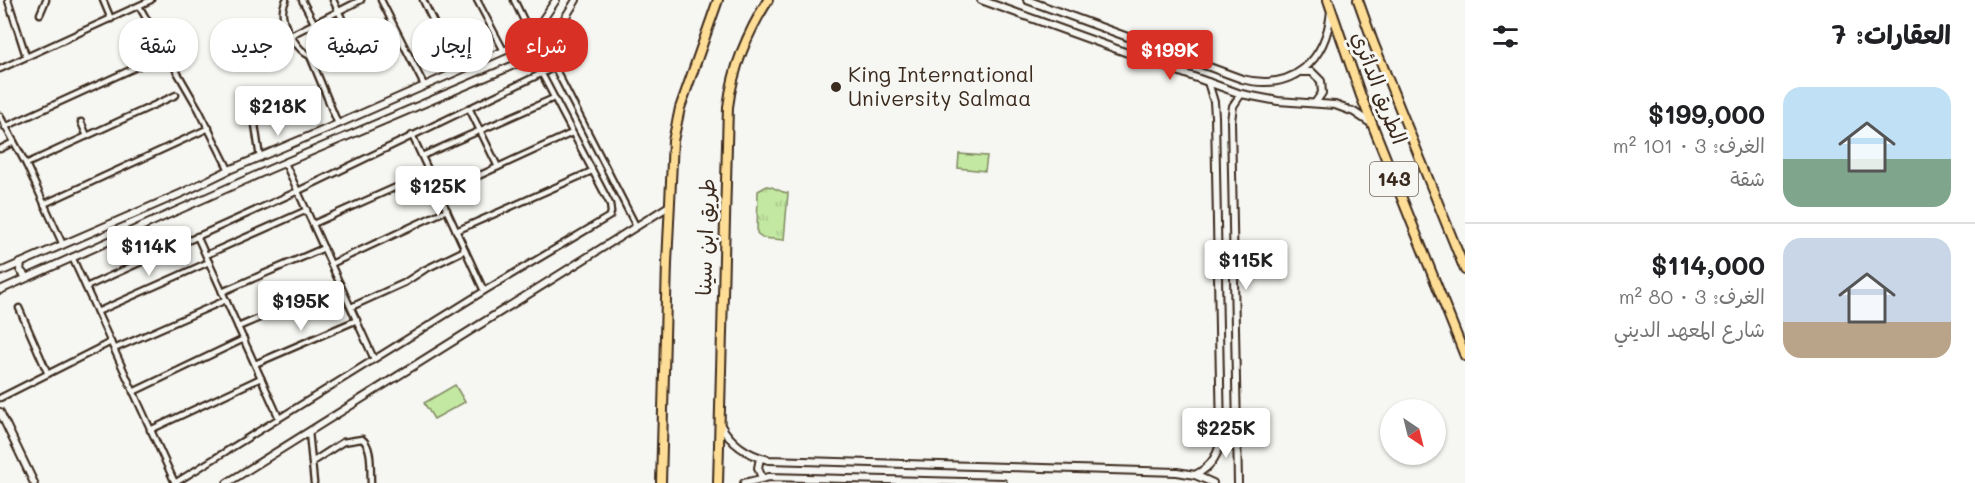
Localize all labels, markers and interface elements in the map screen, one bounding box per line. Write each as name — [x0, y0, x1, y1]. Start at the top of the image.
text: العقارات: 7 — [1832, 17, 1951, 51]
chip: شقة — [119, 18, 198, 72]
chip: جديد — [210, 18, 294, 72]
chip: تصفية — [306, 18, 400, 72]
chip: إيجار — [412, 18, 493, 72]
chip: شراء — [505, 18, 588, 72]
icon: filters — [1489, 20, 1522, 53]
street label: الطريق الدائري — [1344, 27, 1414, 149]
pin: $199K — [1128, 30, 1212, 81]
text: $199K — [1141, 36, 1199, 62]
place label: King International University Salmaa — [848, 60, 1034, 111]
marker: King International University Salmaa — [829, 80, 843, 94]
pin: $218K — [236, 86, 320, 137]
text: $218K — [249, 92, 307, 118]
text: $199,000 — [1648, 97, 1765, 131]
icon: home — [1831, 111, 1903, 183]
text: الغرف: 3 · 101 m² — [1613, 132, 1765, 158]
road number: 143 — [1370, 162, 1418, 196]
text: شقة — [1730, 165, 1765, 191]
pin: $125K — [396, 166, 480, 217]
text: $125K — [409, 172, 467, 198]
street label: طريق ابن سينا — [689, 178, 721, 296]
pin: $114K — [107, 226, 191, 277]
text: $114K — [121, 232, 177, 258]
pin: $115K — [1204, 240, 1288, 291]
text: $115K — [1219, 246, 1273, 272]
text: $114,000 — [1651, 248, 1765, 282]
icon: home — [1831, 262, 1903, 334]
pin: $195K — [259, 281, 343, 332]
text: الغرف: 3 · 80 m² — [1619, 283, 1765, 309]
text: $195K — [272, 287, 330, 313]
text: شارع المعهد الديني — [1614, 316, 1765, 342]
north arrow — [1380, 399, 1446, 465]
map controls — [1380, 399, 1446, 465]
pin: $225K — [1184, 408, 1268, 459]
text: $225K — [1196, 414, 1256, 440]

